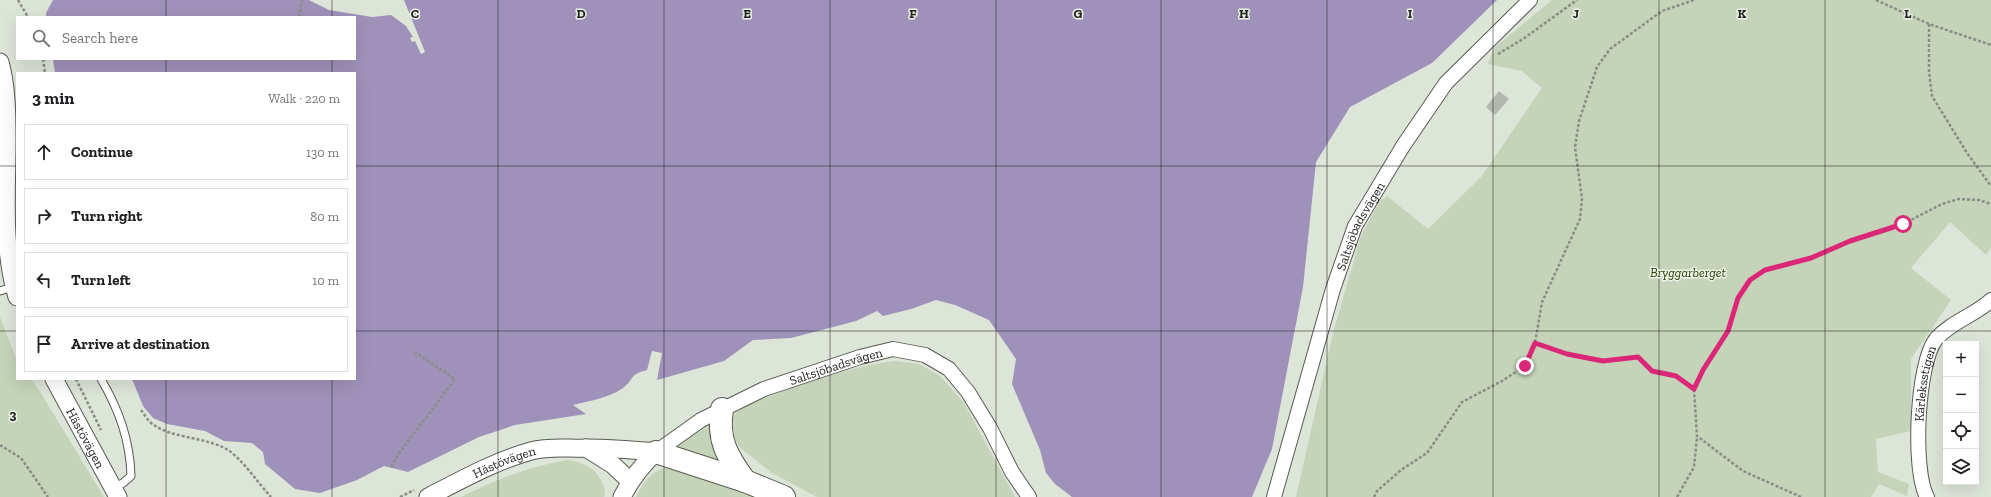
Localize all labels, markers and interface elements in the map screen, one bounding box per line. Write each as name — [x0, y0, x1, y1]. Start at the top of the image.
text: C — [411, 6, 419, 21]
text: D — [576, 6, 586, 21]
text: E — [743, 6, 751, 21]
text: F — [909, 6, 917, 21]
text: G — [1074, 6, 1083, 21]
text: H — [1239, 6, 1249, 21]
text: I — [1408, 6, 1413, 21]
text: J — [1573, 6, 1579, 21]
text: K — [1738, 6, 1747, 21]
text: L — [1904, 6, 1912, 21]
search box — [16, 16, 356, 60]
icon: search — [30, 27, 52, 49]
text: Search here — [62, 29, 138, 47]
text: 3 min — [32, 88, 74, 108]
text: Walk · 220 m — [268, 91, 340, 106]
icon: ahead — [33, 141, 55, 163]
text: Continue — [71, 143, 133, 161]
text: 130 m — [306, 145, 339, 160]
street label: Saltsjöbadsvägen — [1333, 179, 1388, 272]
icon: right — [33, 205, 55, 227]
text: Turn right — [71, 207, 142, 225]
text: 80 m — [310, 209, 339, 224]
route start — [1894, 215, 1912, 233]
park label: Bryggarberget — [1650, 265, 1727, 280]
icon: left — [33, 269, 55, 291]
text: Turn left — [71, 271, 131, 289]
text: 10 m — [312, 273, 339, 288]
icon: arrive — [33, 333, 55, 355]
text: Arrive at destination — [71, 335, 210, 353]
map controls — [1943, 341, 1979, 485]
button: + — [1943, 341, 1979, 377]
street label: Kärleksstigen — [1912, 343, 1939, 422]
street label: Saltsjöbadsvägen — [788, 345, 885, 388]
route end — [1516, 357, 1534, 375]
button: − — [1943, 377, 1979, 413]
street label: Hästövägen — [63, 405, 108, 471]
text: 3 — [10, 407, 17, 422]
button: locate — [1943, 413, 1979, 449]
street label: Hästövägen — [470, 443, 538, 481]
button: layers — [1943, 449, 1979, 485]

